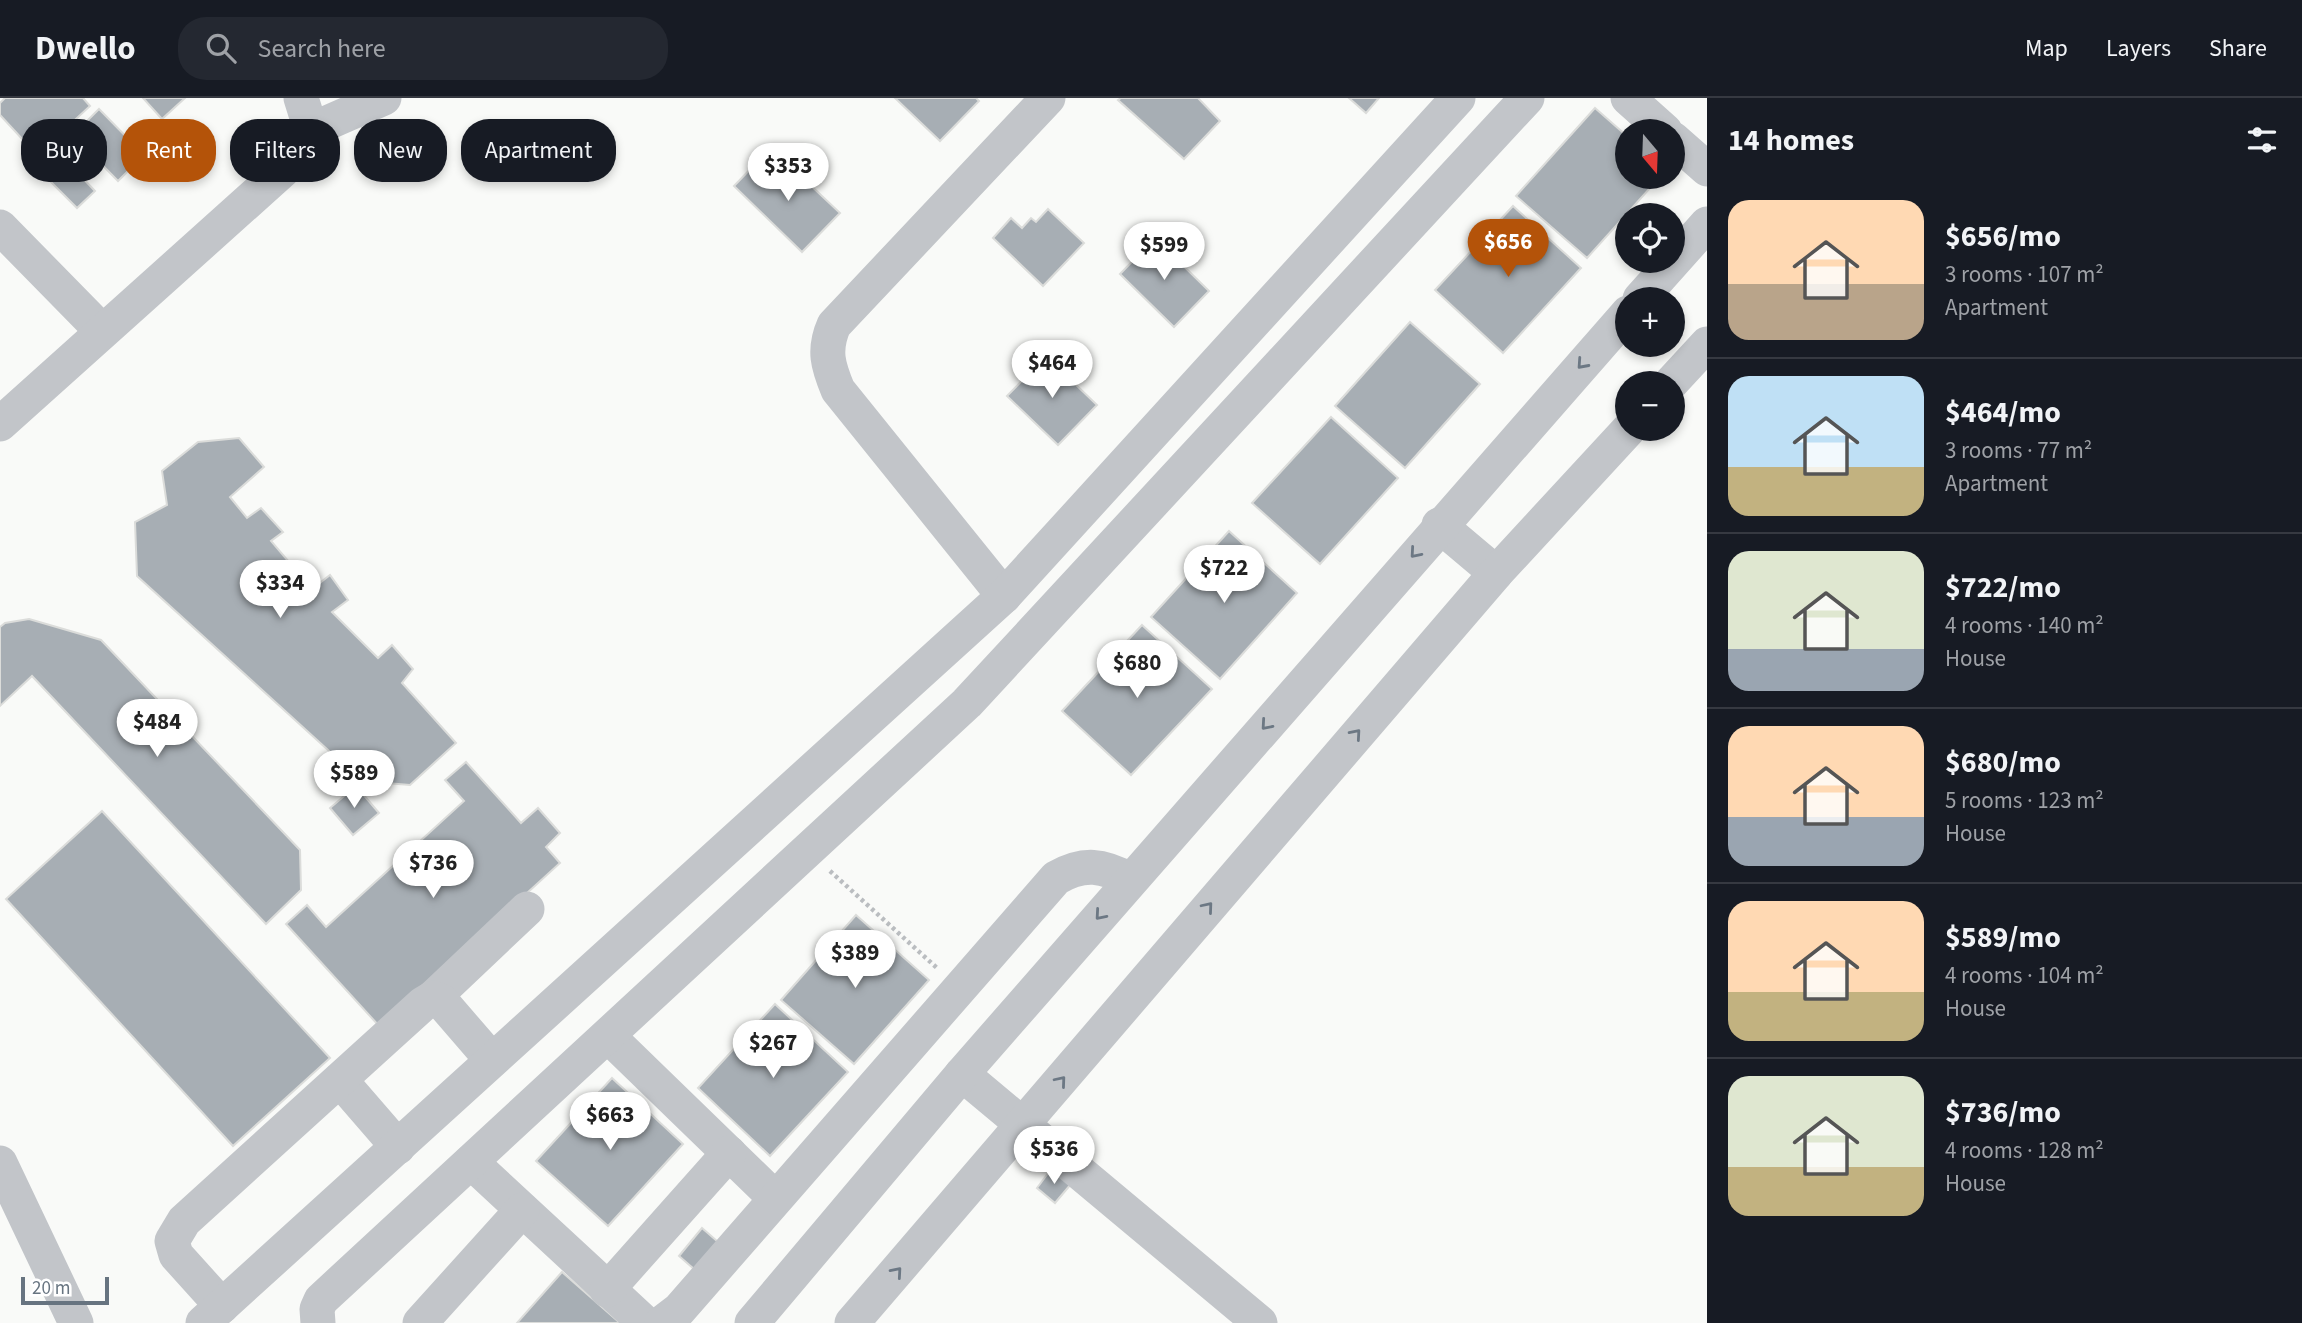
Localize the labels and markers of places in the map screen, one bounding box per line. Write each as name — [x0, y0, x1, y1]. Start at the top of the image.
pin: $353 — [747, 144, 829, 203]
pin: $656 — [1467, 220, 1549, 279]
pin: $599 — [1123, 222, 1205, 282]
pin: $464 — [1011, 341, 1093, 400]
pin: $722 — [1183, 546, 1265, 605]
pin: $334 — [239, 560, 321, 620]
pin: $680 — [1096, 640, 1178, 700]
pin: $484 — [116, 700, 198, 759]
pin: $589 — [313, 750, 395, 810]
pin: $736 — [392, 840, 474, 900]
pin: $389 — [814, 930, 896, 990]
pin: $267 — [732, 1020, 814, 1080]
pin: $663 — [569, 1093, 651, 1152]
pin: $536 — [1013, 1126, 1095, 1186]

